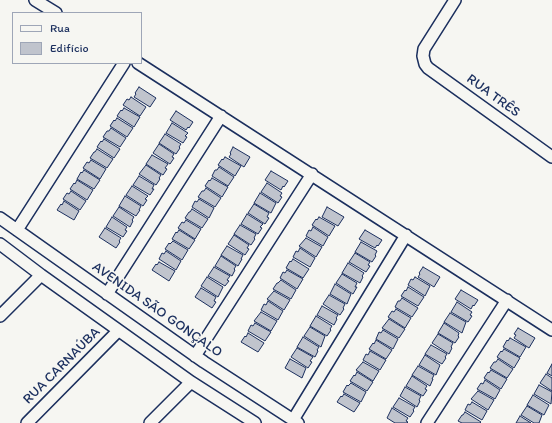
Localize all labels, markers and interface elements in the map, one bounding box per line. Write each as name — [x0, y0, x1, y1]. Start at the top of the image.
legend — [12, 12, 142, 64]
text: Rua — [50, 21, 70, 35]
text: Edifício — [50, 41, 89, 55]
street label: RUA TRÊS — [463, 71, 523, 121]
street label: AVENIDA SÃO GONÇALO — [89, 259, 225, 361]
street label: RUA CARNAÚBA — [20, 324, 104, 408]

